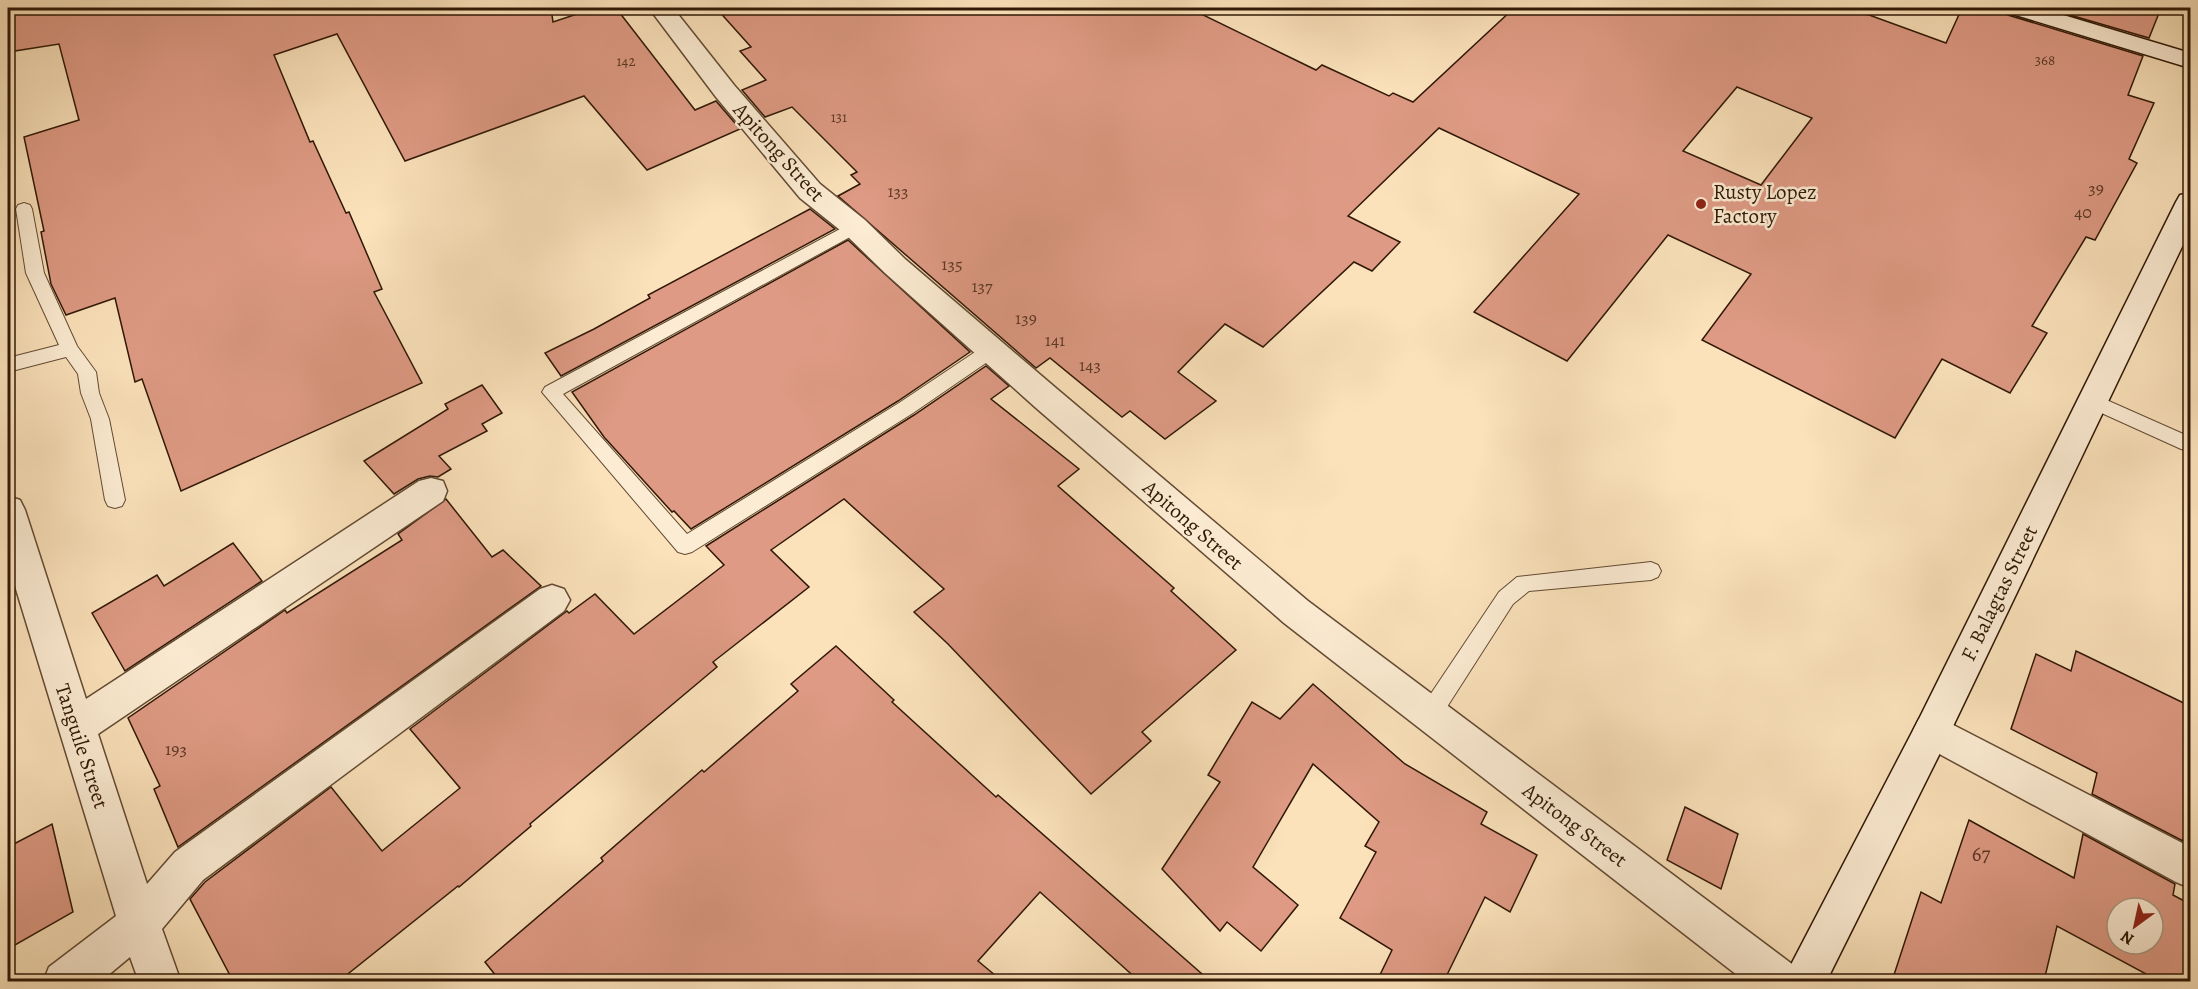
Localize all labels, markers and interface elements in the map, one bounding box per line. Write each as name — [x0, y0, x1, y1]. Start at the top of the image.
house number: 368 — [2035, 50, 2055, 70]
house number: 142 — [616, 51, 636, 71]
street label: Apitong Street — [726, 96, 831, 208]
house number: 131 — [831, 107, 847, 127]
house number: 39 — [2088, 176, 2104, 200]
place label: Rusty Lopez Factory — [1713, 178, 1817, 230]
house number: 133 — [887, 179, 909, 203]
marker: Rusty Lopez Factory — [1694, 197, 1708, 211]
house number: 40 — [2074, 200, 2092, 224]
house number: 135 — [941, 252, 963, 276]
house number: 137 — [971, 274, 993, 298]
house number: 139 — [1015, 306, 1037, 330]
house number: 141 — [1045, 328, 1065, 352]
house number: 143 — [1079, 353, 1101, 377]
street label: Apitong Street — [1136, 473, 1249, 576]
street label: F. Balagtas Street — [1954, 520, 2044, 666]
street label: Tanguile Street — [49, 680, 115, 812]
house number: 193 — [165, 737, 187, 761]
street label: Apitong Street — [1516, 776, 1633, 874]
house number: 67 — [1972, 840, 1990, 868]
north arrow — [2105, 896, 2165, 956]
text: N — [2116, 925, 2138, 950]

